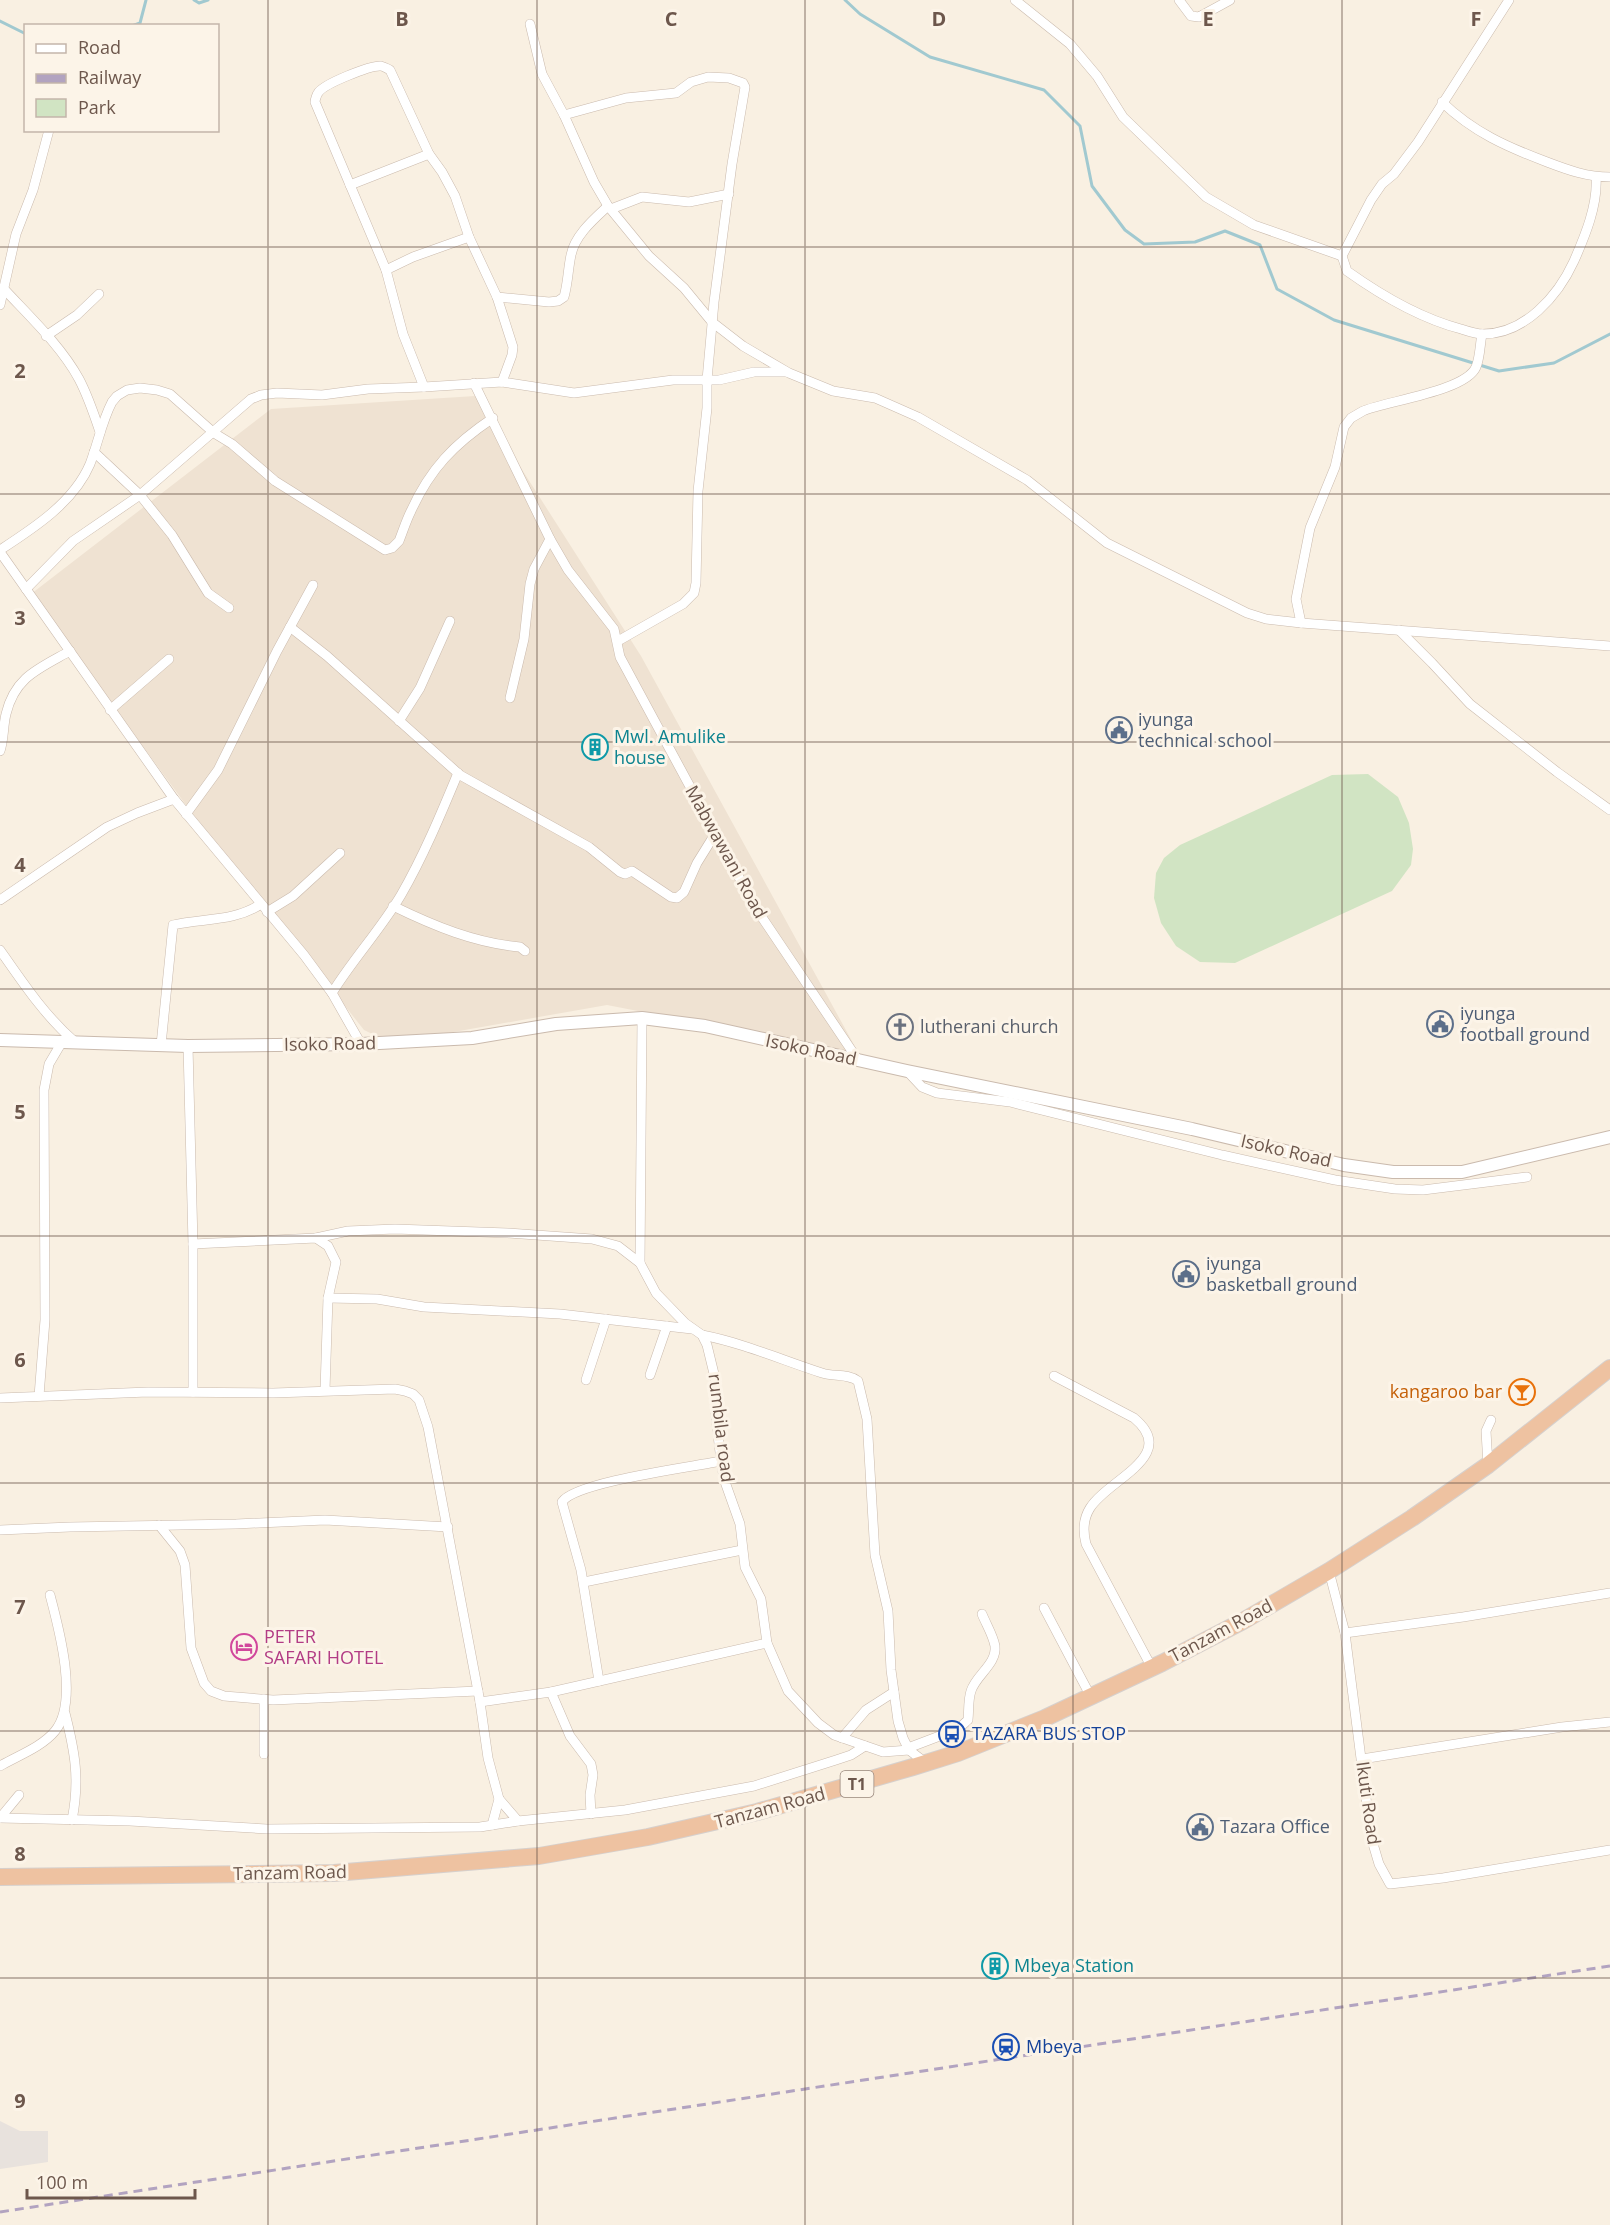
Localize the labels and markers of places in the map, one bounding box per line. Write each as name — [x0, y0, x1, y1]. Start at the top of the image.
place label: iyunga technical school — [1138, 707, 1272, 752]
public building icon: iyunga technical school — [1104, 715, 1134, 745]
place label: Mwl. Amulike house — [614, 724, 726, 769]
building icon: Mwl. Amulike house — [580, 732, 610, 762]
place label: iyunga football ground — [1460, 1001, 1590, 1046]
public building icon: iyunga football ground — [1425, 1009, 1455, 1039]
church icon: lutherani church — [885, 1012, 915, 1042]
place label: lutherani church — [920, 1014, 1058, 1038]
place label: iyunga basketball ground — [1206, 1251, 1357, 1296]
public building icon: iyunga basketball ground — [1171, 1259, 1201, 1289]
bar icon: kangaroo bar — [1507, 1377, 1537, 1407]
place label: kangaroo bar — [1390, 1379, 1503, 1403]
place label: PETER SAFARI HOTEL — [264, 1624, 383, 1669]
hotel icon: PETER SAFARI HOTEL — [229, 1632, 259, 1662]
bus stop icon: TAZARA BUS STOP — [937, 1719, 967, 1749]
place label: TAZARA BUS STOP — [972, 1721, 1126, 1745]
public building icon: Tazara Office — [1185, 1812, 1215, 1842]
place label: Tazara Office — [1220, 1814, 1330, 1838]
building icon: Mbeya Station — [980, 1951, 1010, 1981]
place label: Mbeya Station — [1014, 1953, 1134, 1977]
station icon: Mbeya — [991, 2032, 1021, 2062]
place label: Mbeya — [1026, 2034, 1082, 2058]

